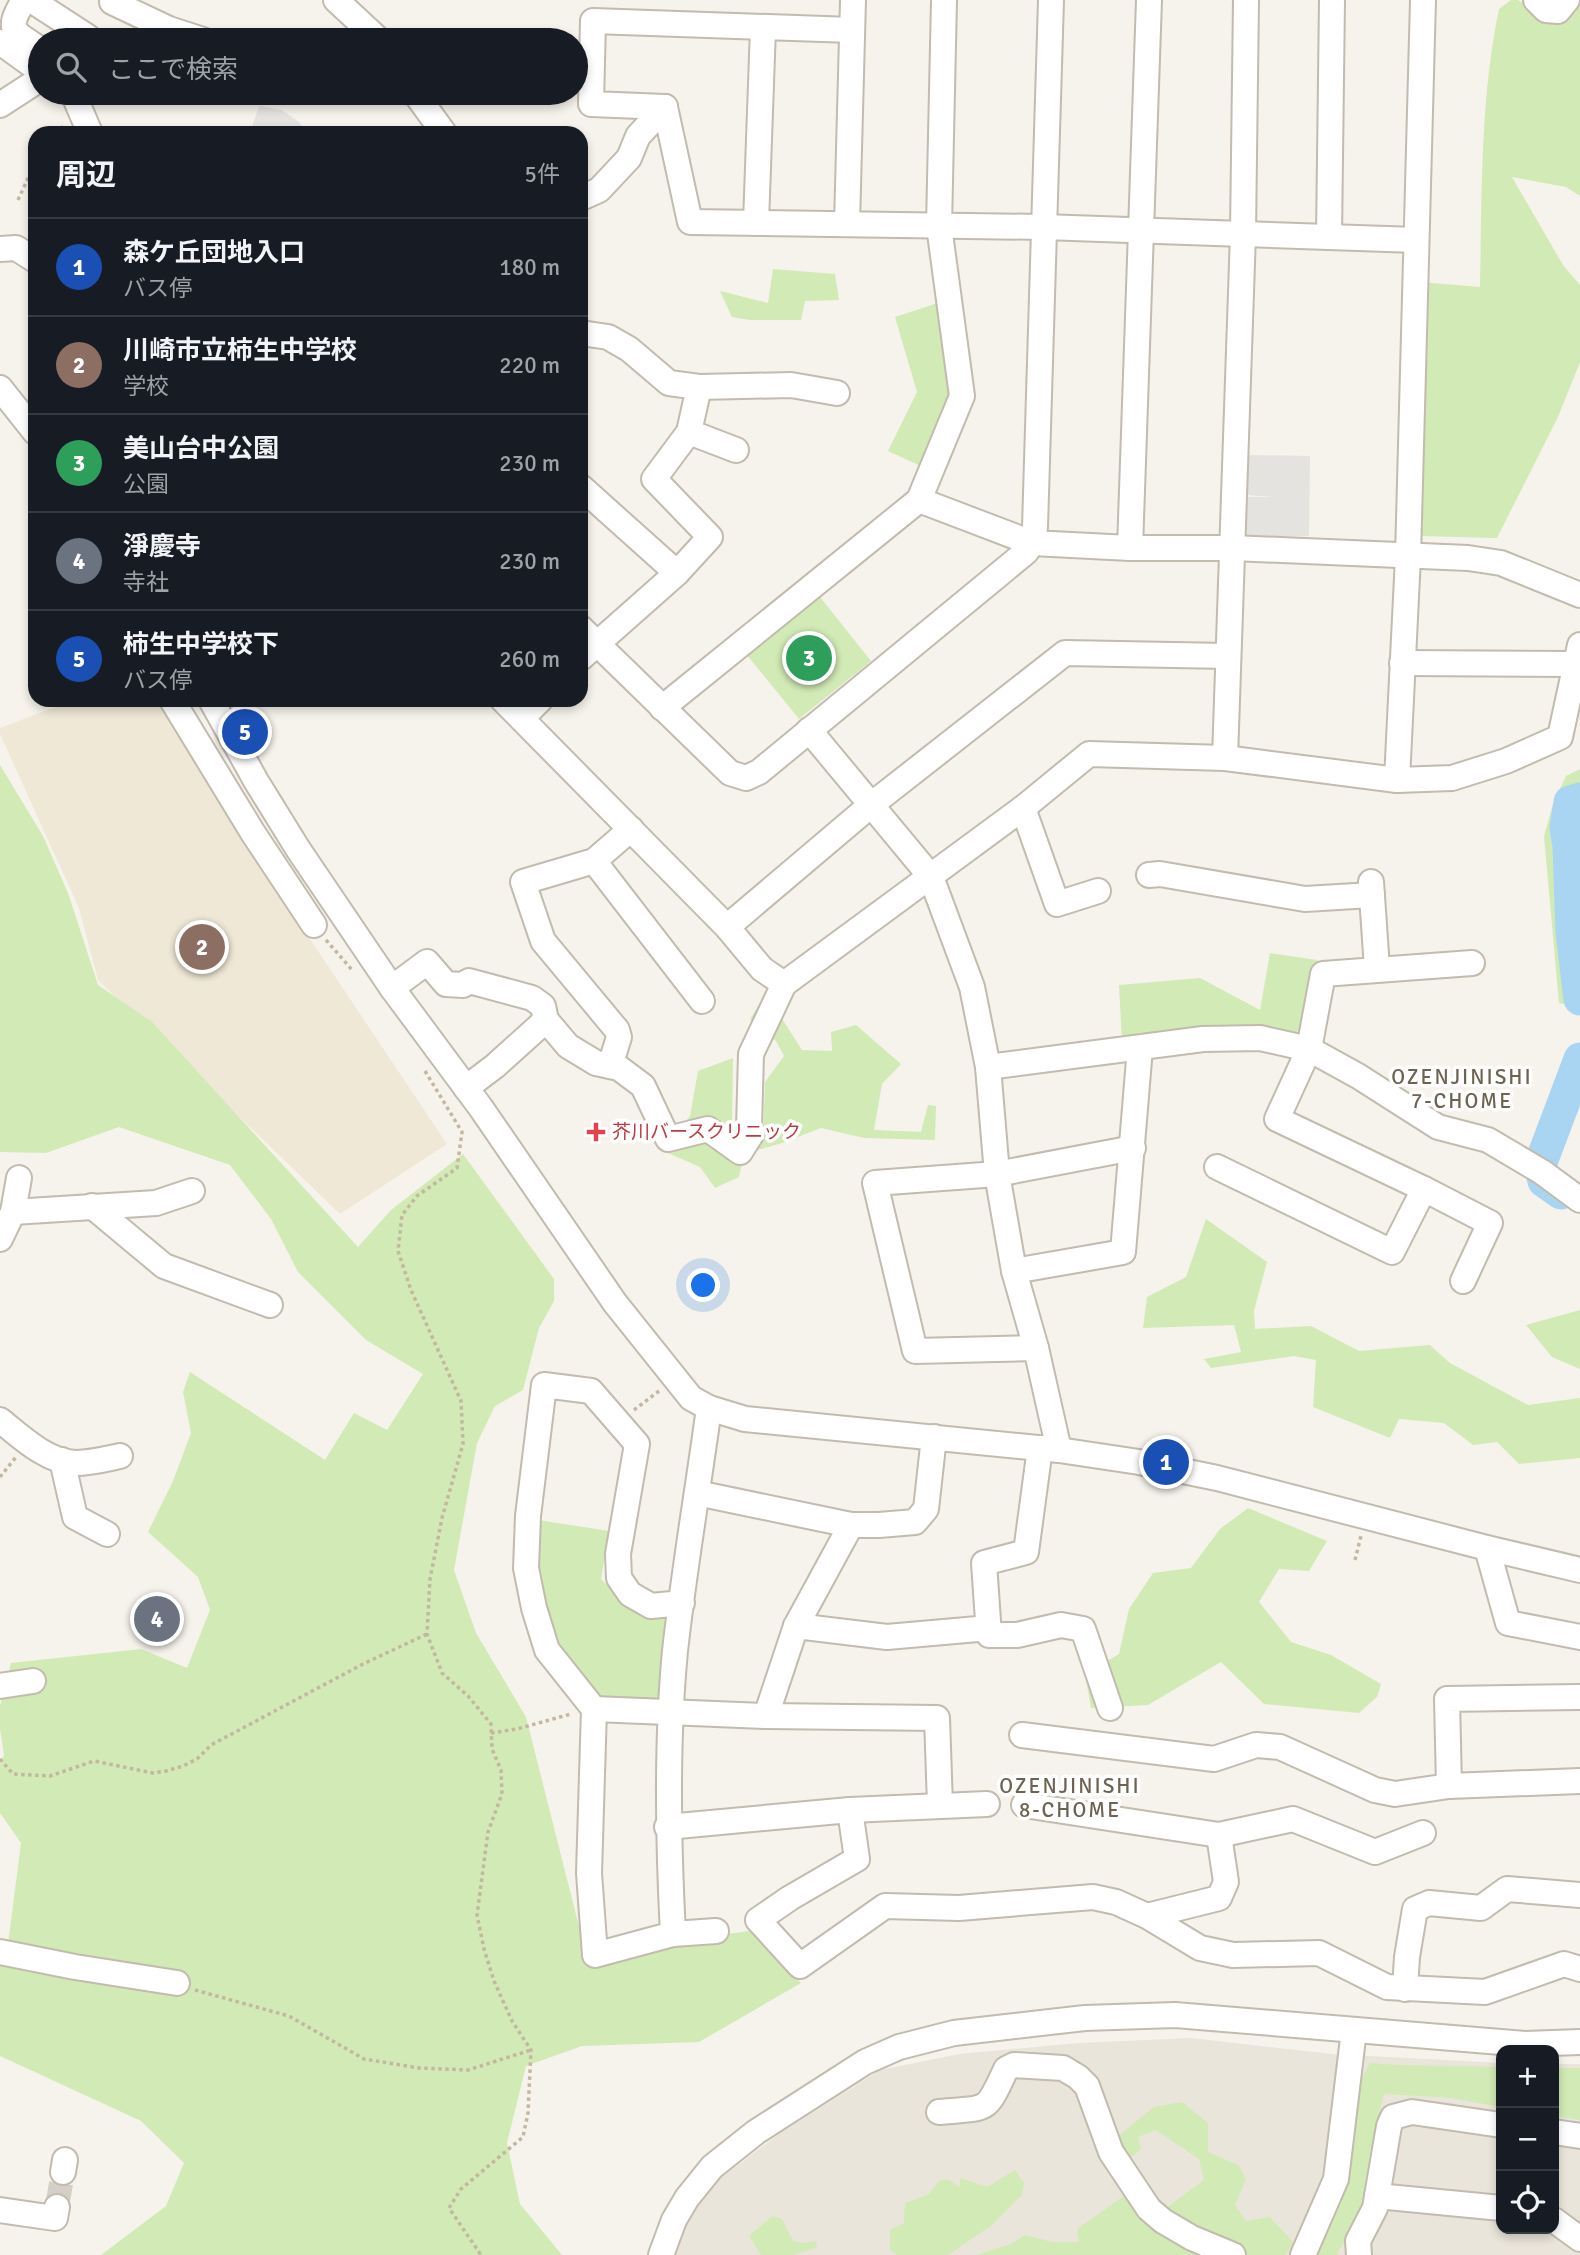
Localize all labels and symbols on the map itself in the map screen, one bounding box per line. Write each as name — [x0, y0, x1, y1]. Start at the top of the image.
pin: 3 — [786, 632, 832, 684]
pin: 5 — [222, 706, 268, 758]
pin: 2 — [179, 921, 225, 973]
district label: OZENJINISHI 7-CHOME — [1391, 1064, 1533, 1114]
place label: 芥川バースクリニック — [612, 1120, 801, 1144]
marker: 芥川バースクリニック — [586, 1122, 606, 1142]
your location — [686, 1268, 720, 1302]
pin: 1 — [1143, 1436, 1189, 1488]
pin: 4 — [134, 1593, 180, 1645]
district label: OZENJINISHI 8-CHOME — [999, 1773, 1141, 1823]

